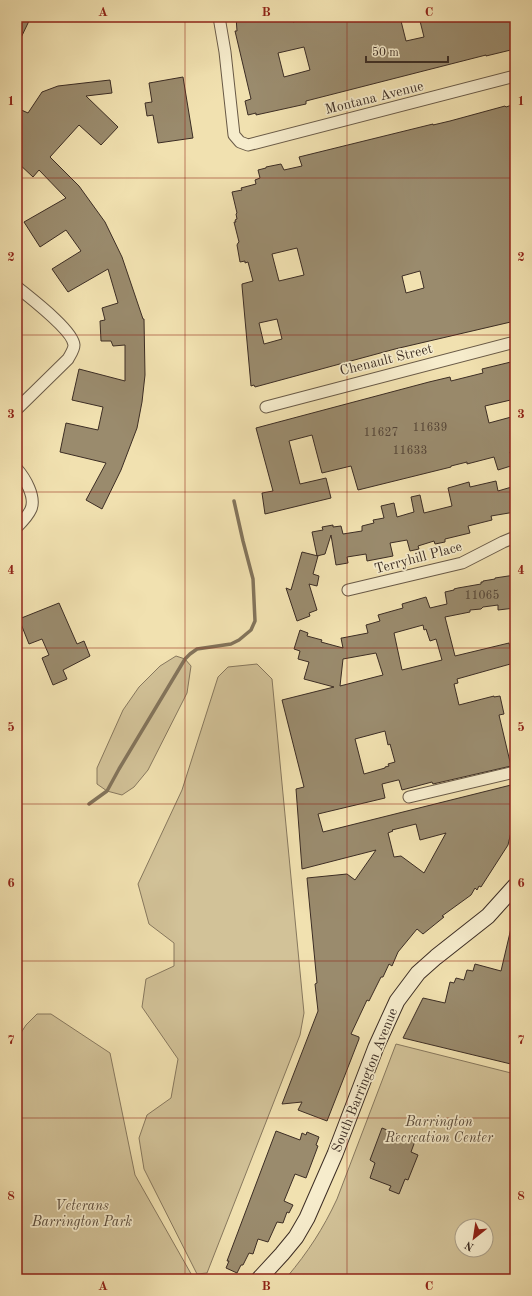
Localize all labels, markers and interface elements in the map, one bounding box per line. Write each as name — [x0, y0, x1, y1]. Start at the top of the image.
text: A — [98, 6, 108, 19]
text: B — [261, 6, 271, 19]
text: C — [425, 6, 433, 19]
scale bar — [366, 38, 448, 64]
text: 50 m — [372, 46, 399, 59]
street label: Montana Avenue — [324, 79, 425, 117]
text: 1 — [7, 95, 15, 108]
text: 1 — [517, 95, 525, 108]
text: 2 — [7, 251, 15, 264]
text: 2 — [517, 251, 525, 264]
street label: Chenault Street — [338, 342, 434, 378]
text: 3 — [7, 408, 15, 421]
text: 3 — [517, 408, 525, 421]
house number: 11639 — [413, 422, 447, 434]
house number: 11627 — [364, 427, 398, 439]
house number: 11633 — [393, 445, 427, 457]
street label: Terryhill Place — [373, 540, 464, 576]
text: 4 — [7, 564, 15, 577]
text: 4 — [517, 564, 525, 577]
house number: 11065 — [465, 589, 499, 602]
text: 5 — [7, 721, 15, 734]
text: 5 — [517, 721, 525, 734]
text: 6 — [7, 877, 15, 890]
text: 6 — [517, 877, 525, 890]
street label: South Barrington Avenue — [330, 1006, 400, 1155]
text: 7 — [7, 1034, 15, 1047]
text: 7 — [517, 1034, 525, 1047]
park label: Barrington Recreation Center — [384, 1115, 494, 1145]
text: 8 — [7, 1190, 15, 1203]
text: 8 — [517, 1190, 525, 1203]
park label: Veterans Barrington Park — [31, 1199, 132, 1230]
north arrow — [454, 1218, 494, 1258]
text: N — [463, 1238, 476, 1252]
text: A — [98, 1280, 108, 1293]
text: B — [261, 1280, 271, 1293]
text: C — [425, 1280, 433, 1293]

